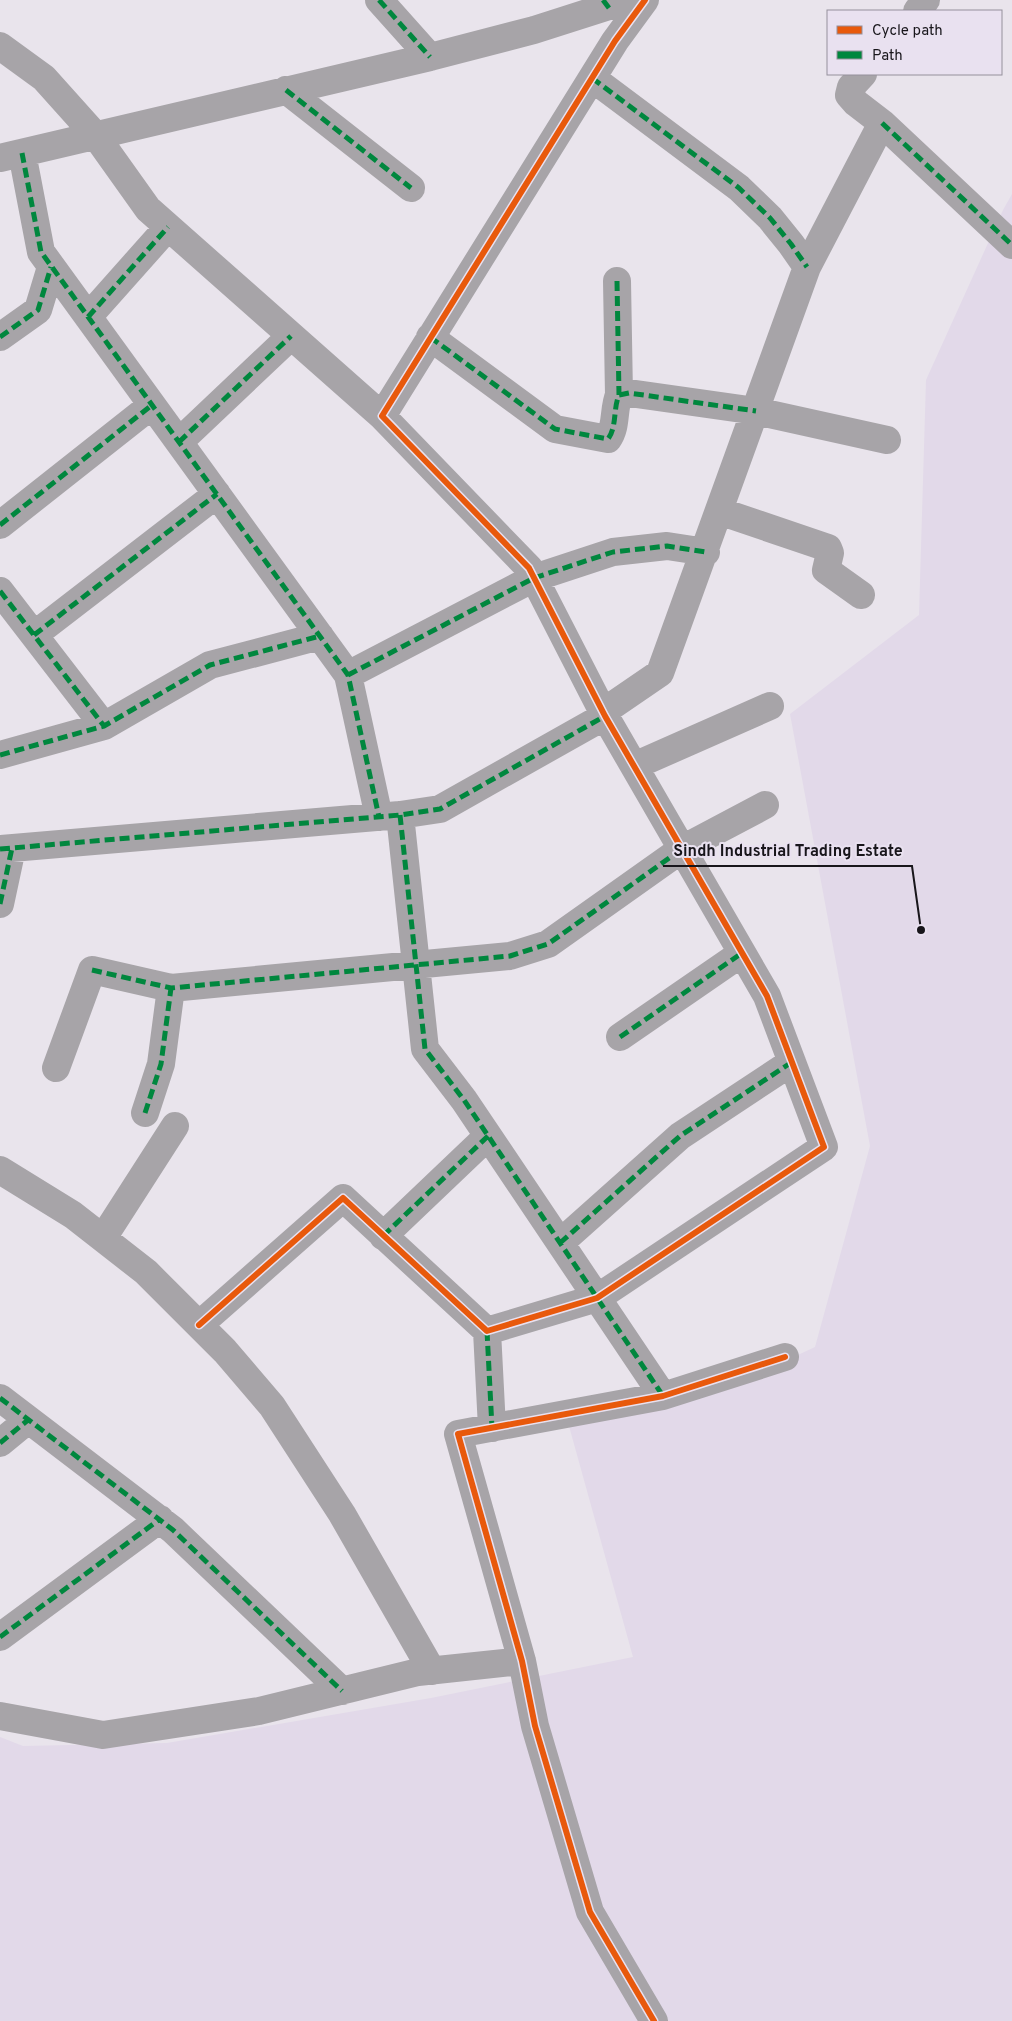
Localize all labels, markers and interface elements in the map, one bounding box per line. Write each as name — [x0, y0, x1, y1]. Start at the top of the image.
legend — [827, 10, 1002, 75]
text: Cycle path — [872, 22, 943, 41]
text: Path — [872, 47, 903, 66]
callout: Sindh Industrial Trading Estate — [663, 835, 912, 866]
text: Sindh Industrial Trading Estate — [673, 842, 903, 862]

